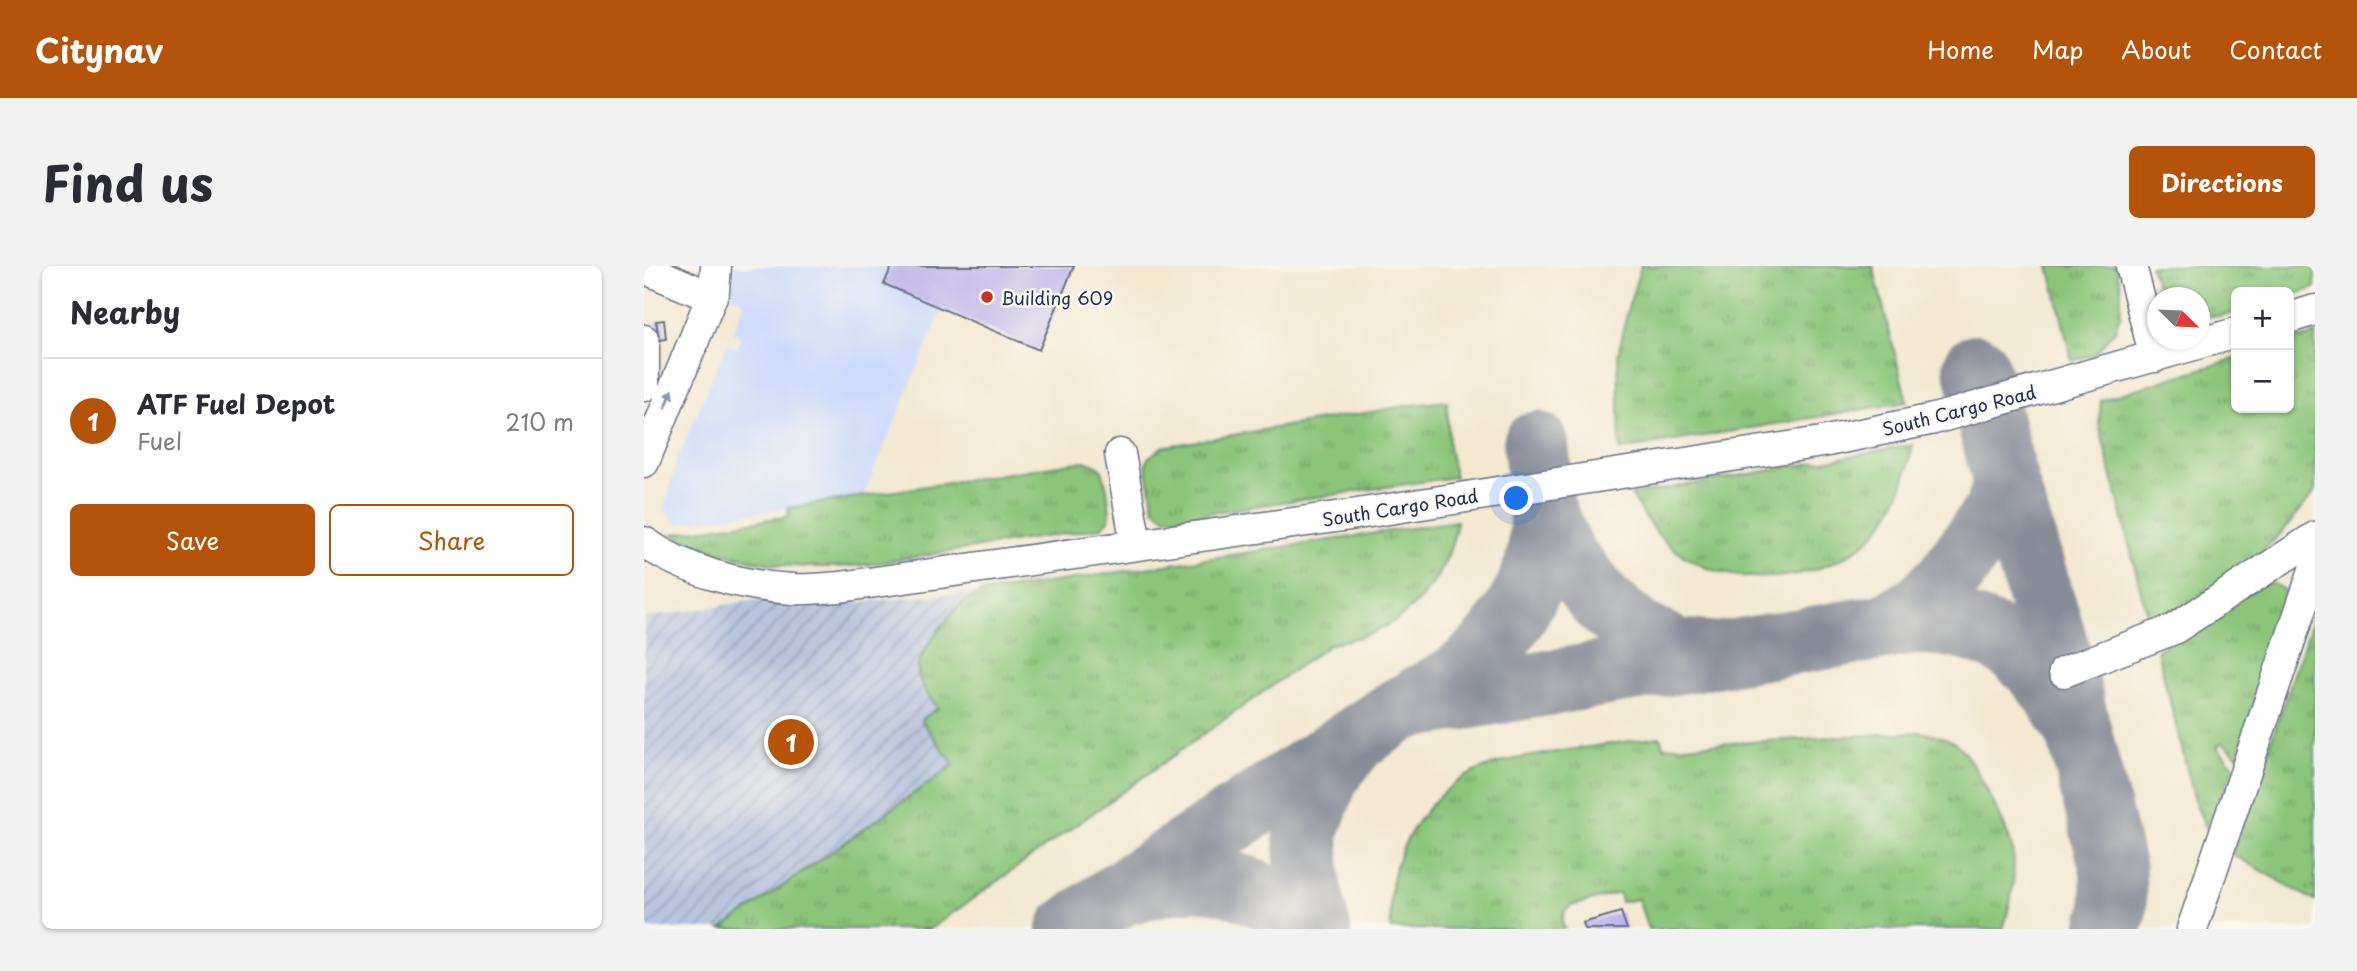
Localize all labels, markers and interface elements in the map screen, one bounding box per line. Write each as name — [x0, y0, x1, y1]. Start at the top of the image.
text: Citynav — [35, 24, 163, 74]
text: Home — [1927, 31, 1994, 67]
text: Map — [2032, 31, 2083, 67]
text: About — [2121, 31, 2191, 67]
text: Contact — [2229, 31, 2322, 67]
text: Find us — [42, 145, 213, 219]
button: Directions — [2129, 146, 2315, 218]
place label: Building 609 — [1001, 284, 1113, 311]
north arrow — [2147, 287, 2210, 350]
map controls — [2231, 287, 2294, 413]
button: + — [2231, 287, 2294, 350]
text: Nearby — [70, 289, 180, 334]
marker: Building 609 — [979, 289, 995, 305]
button: − — [2231, 350, 2294, 413]
street label: South Cargo Road — [1879, 378, 2039, 442]
text: ATF Fuel Depot — [137, 384, 335, 423]
one-way arrow — [664, 388, 675, 409]
text: 1 — [88, 404, 99, 439]
text: 210 m — [506, 404, 574, 439]
text: Fuel — [137, 423, 182, 458]
street label: South Cargo Road — [1320, 481, 1480, 533]
your location — [1499, 481, 1533, 515]
button: Save — [70, 504, 315, 576]
button: Share — [329, 504, 574, 576]
pin: 1 — [768, 716, 814, 768]

